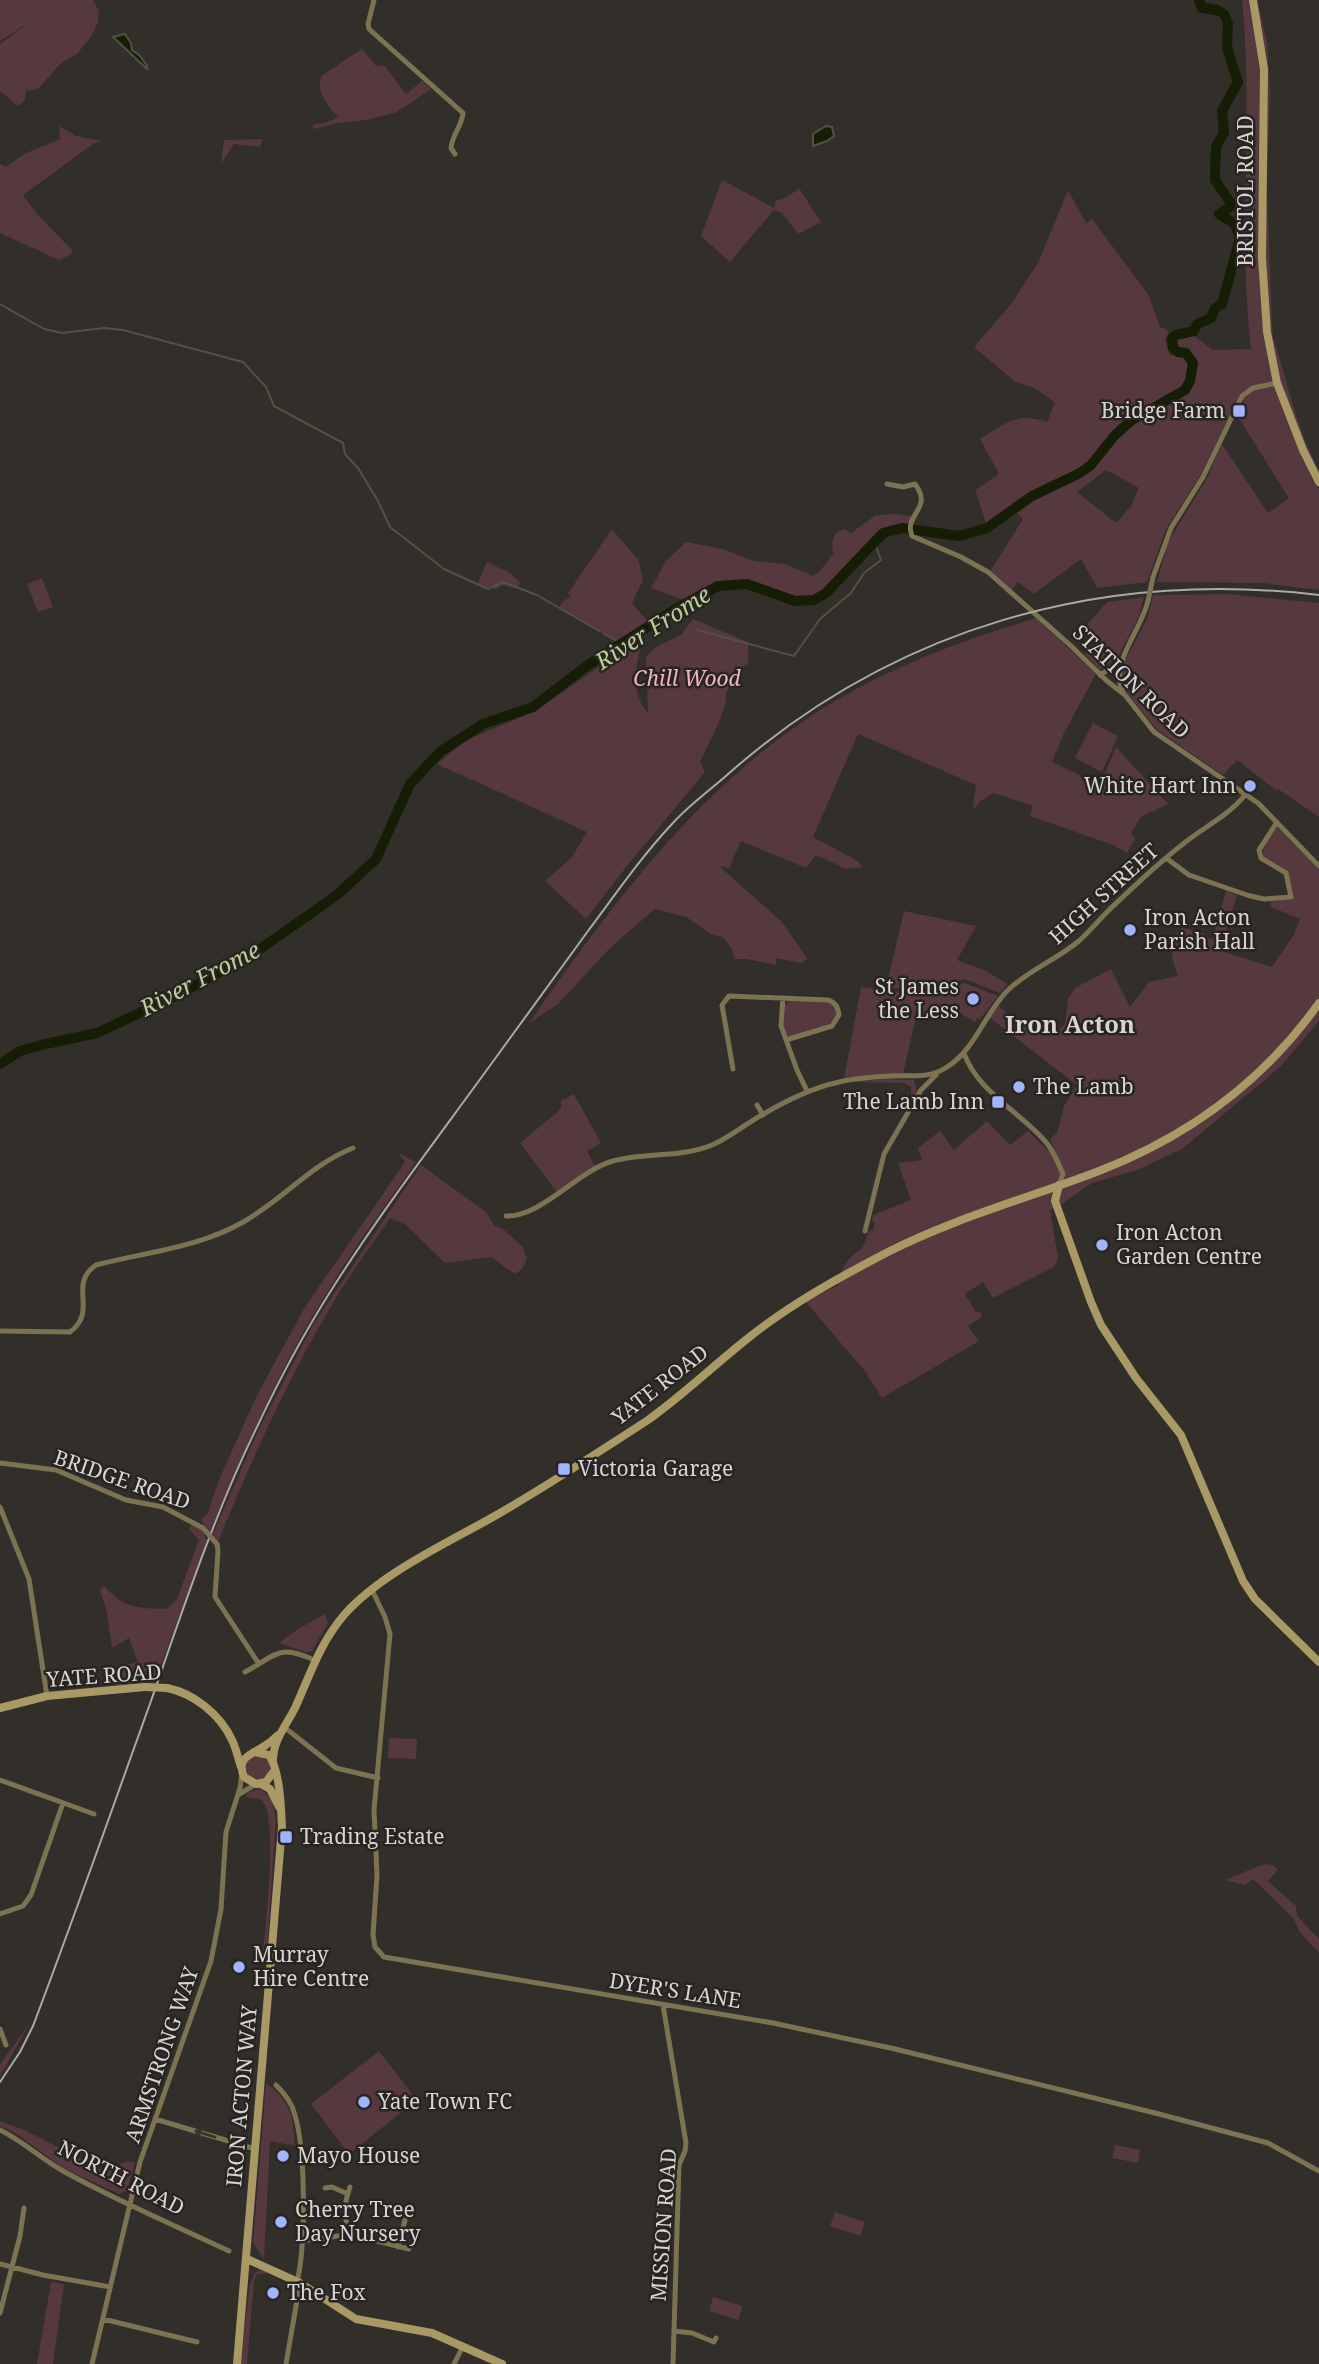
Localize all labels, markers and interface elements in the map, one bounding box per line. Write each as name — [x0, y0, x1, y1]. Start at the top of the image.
street label: BRISTOL ROAD — [1231, 115, 1259, 267]
place label: Bridge Farm — [1101, 396, 1225, 424]
marker: Bridge Farm — [1231, 403, 1247, 419]
water label: River Frome — [588, 578, 716, 677]
street label: STATION ROAD — [1067, 618, 1196, 744]
park label: Chill Wood — [633, 664, 741, 692]
place label: White Hart Inn — [1084, 771, 1236, 799]
marker: White Hart Inn — [1242, 778, 1258, 794]
street label: HIGH STREET — [1043, 837, 1164, 950]
place label: Iron Acton Parish Hall — [1144, 903, 1255, 955]
marker: Iron Acton Parish Hall — [1122, 922, 1138, 938]
water label: River Frome — [133, 933, 265, 1024]
place label: St James the Less — [875, 972, 959, 1024]
marker: St James the Less — [965, 991, 981, 1007]
district label: Iron Acton — [1005, 1007, 1135, 1040]
place label: The Lamb — [1033, 1072, 1134, 1100]
marker: The Lamb — [1011, 1079, 1027, 1095]
place label: The Lamb Inn — [843, 1087, 984, 1115]
marker: The Lamb Inn — [990, 1094, 1006, 1110]
place label: Iron Acton Garden Centre — [1116, 1218, 1262, 1270]
marker: Iron Acton Garden Centre — [1094, 1237, 1110, 1253]
street label: YATE ROAD — [605, 1338, 713, 1431]
street label: BRIDGE ROAD — [50, 1443, 194, 1516]
place label: Victoria Garage — [578, 1454, 733, 1482]
marker: Victoria Garage — [556, 1461, 572, 1477]
street label: YATE ROAD — [44, 1657, 162, 1693]
place label: Trading Estate — [300, 1822, 444, 1850]
marker: Trading Estate — [278, 1829, 294, 1845]
place label: Murray Hire Centre — [253, 1940, 369, 1992]
marker: Murray Hire Centre — [231, 1959, 247, 1975]
street label: ARMSTRONG WAY — [118, 1962, 205, 2146]
street label: DYER'S LANE — [607, 1966, 743, 2014]
street label: IRON ACTON WAY — [219, 2003, 263, 2188]
place label: Yate Town FC — [377, 2087, 512, 2115]
marker: Yate Town FC — [356, 2094, 372, 2110]
one-way arrow — [195, 2126, 217, 2139]
street label: NORTH ROAD — [53, 2133, 190, 2221]
place label: Mayo House — [297, 2141, 420, 2169]
street label: MISSION ROAD — [644, 2147, 682, 2303]
marker: Mayo House — [275, 2148, 291, 2164]
place label: Cherry Tree Day Nursery — [295, 2195, 421, 2247]
marker: Cherry Tree Day Nursery — [273, 2214, 289, 2230]
place label: The Fox — [287, 2278, 367, 2306]
marker: The Fox — [265, 2285, 281, 2301]

